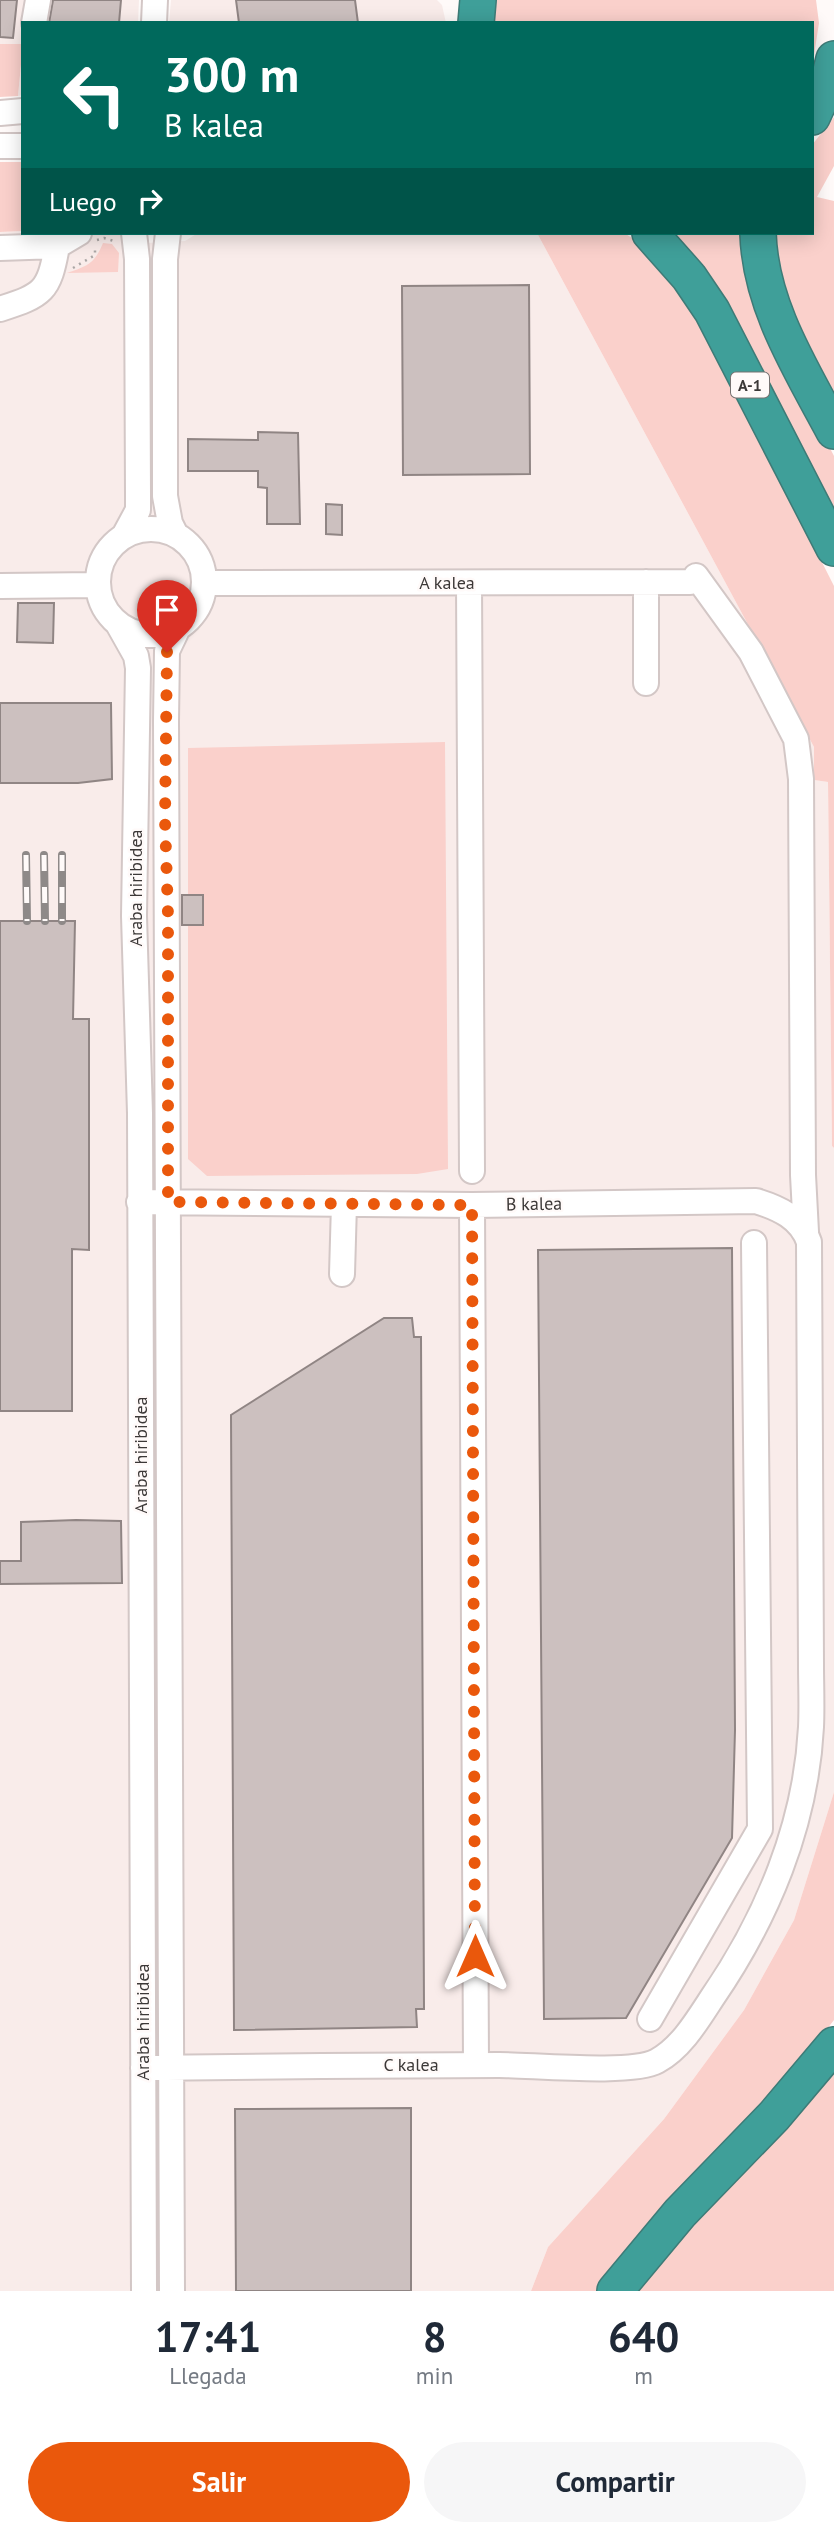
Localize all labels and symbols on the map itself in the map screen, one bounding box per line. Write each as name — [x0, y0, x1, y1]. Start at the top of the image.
road number: A-1 — [731, 372, 769, 398]
street label: A kalea — [419, 571, 475, 594]
pin — [137, 580, 197, 652]
street label: Araba hiribidea — [124, 830, 147, 946]
street label: B kalea — [506, 1192, 562, 1215]
street label: Araba hiribidea — [129, 1397, 152, 1513]
position arrow — [438, 1919, 512, 1993]
street label: Araba hiribidea — [131, 1964, 154, 2080]
street label: C kalea — [383, 2053, 439, 2076]

